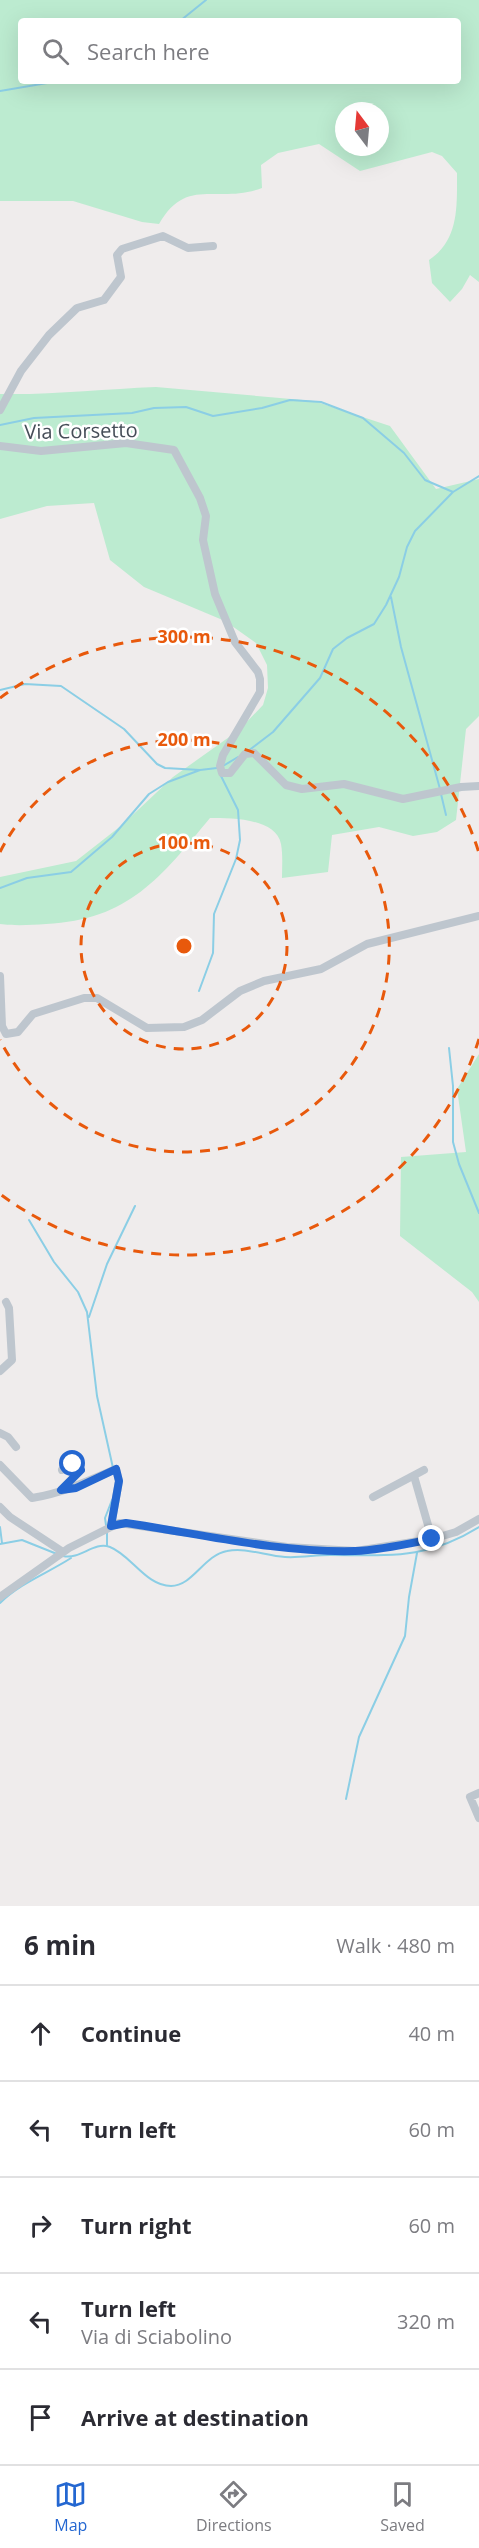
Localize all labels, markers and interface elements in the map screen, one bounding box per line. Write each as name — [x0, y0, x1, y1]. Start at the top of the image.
search box — [18, 18, 461, 84]
icon: search — [39, 35, 72, 68]
text: Search here — [87, 36, 210, 66]
north arrow — [335, 102, 389, 156]
street label: Via Corsetto — [24, 416, 138, 445]
text: 300 m — [157, 624, 211, 648]
text: 200 m — [157, 727, 211, 751]
text: 100 m — [157, 830, 211, 854]
centre of rings — [174, 936, 194, 956]
route start — [59, 1450, 85, 1476]
route end — [418, 1525, 444, 1551]
text: 6 min — [24, 1927, 96, 1963]
text: Walk · 480 m — [336, 1932, 455, 1959]
icon: ahead — [24, 2017, 57, 2050]
text: Continue — [81, 2018, 181, 2048]
text: 40 m — [408, 2020, 455, 2047]
icon: left — [24, 2113, 57, 2146]
text: Turn left — [81, 2114, 176, 2144]
text: 60 m — [408, 2116, 455, 2143]
icon: right — [24, 2209, 57, 2242]
text: Turn right — [81, 2210, 192, 2240]
text: 60 m — [408, 2212, 455, 2239]
text: Turn left — [81, 2293, 176, 2323]
icon: left — [24, 2305, 57, 2338]
text: 320 m — [397, 2308, 455, 2335]
text: Via di Sciabolino — [81, 2323, 232, 2350]
icon: arrive — [24, 2401, 57, 2434]
text: Arrive at destination — [81, 2402, 309, 2432]
tab: Map — [54, 2478, 87, 2536]
tab: Directions — [196, 2478, 272, 2536]
tab: Saved — [380, 2478, 425, 2536]

